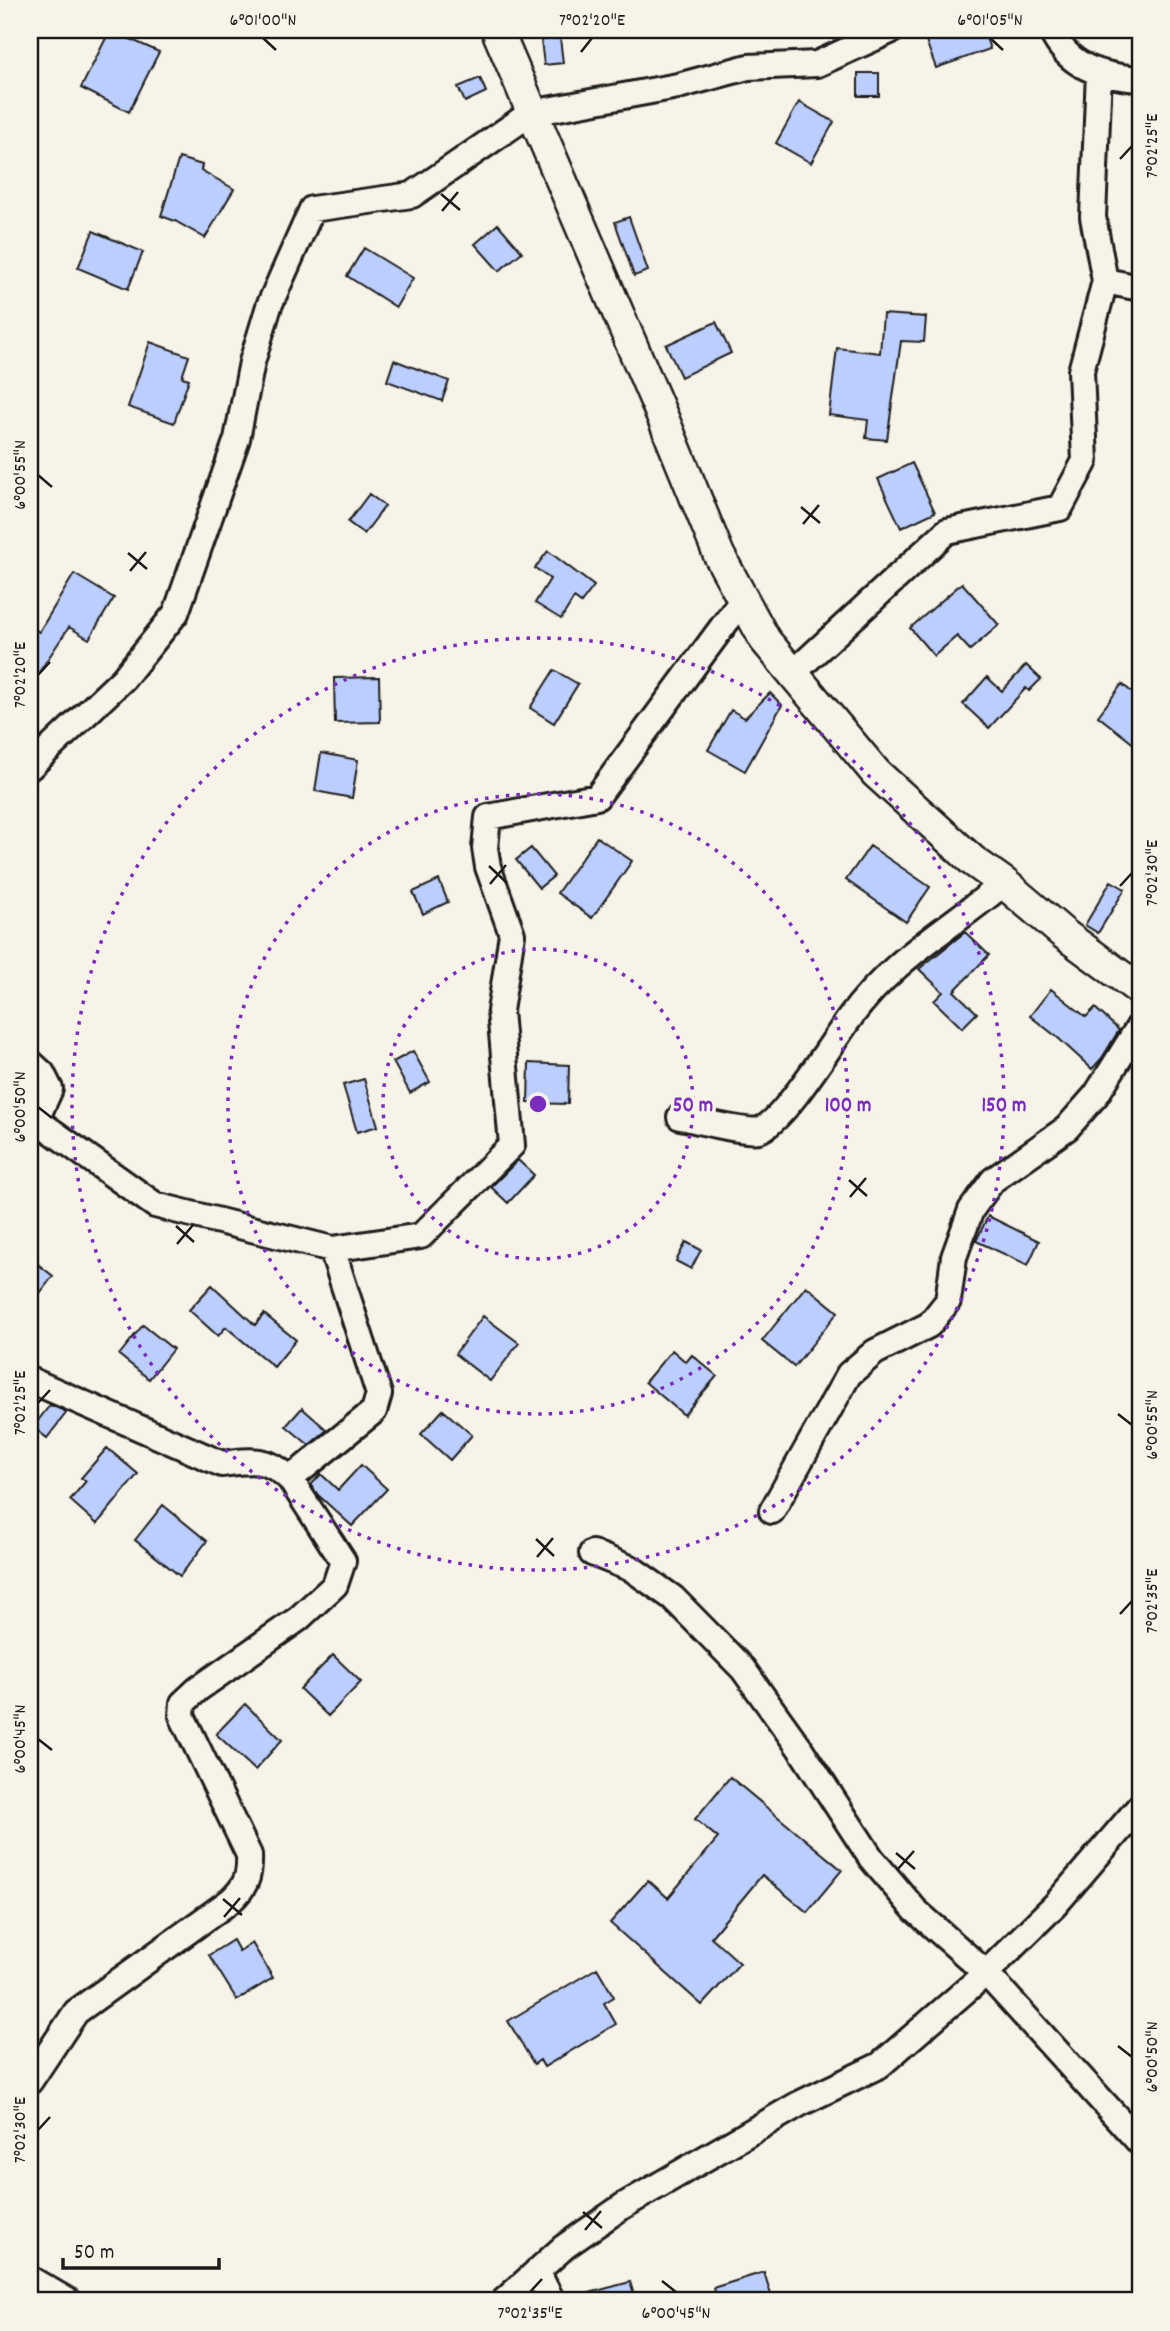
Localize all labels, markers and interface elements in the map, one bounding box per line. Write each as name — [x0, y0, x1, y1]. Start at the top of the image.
text: 6°01'00"N — [230, 9, 296, 34]
text: 7°02'20"E — [559, 9, 625, 34]
text: 6°01'05"N — [957, 9, 1023, 34]
text: 7°02'25"E — [1141, 114, 1166, 178]
text: 6°00'55"N — [9, 440, 34, 510]
text: 7°02'20"E — [9, 642, 34, 708]
text: 7°02'30"E — [1141, 840, 1166, 906]
text: 6°00'50"N — [9, 1071, 34, 1143]
centre of rings — [526, 1092, 550, 1116]
text: 50 m — [673, 1092, 713, 1122]
text: 100 m — [825, 1092, 871, 1122]
text: 150 m — [981, 1092, 1027, 1122]
text: 7°02'25"E — [9, 1371, 34, 1435]
text: 6°00'55"N — [1141, 1390, 1166, 1460]
text: 7°02'35"E — [1141, 1569, 1166, 1633]
text: 6°00'45"N — [9, 1705, 34, 1773]
text: 6°00'50"N — [1141, 2021, 1166, 2093]
text: 7°02'30"E — [9, 2097, 34, 2163]
scale bar — [63, 2226, 219, 2270]
text: 50 m — [74, 2239, 114, 2269]
text: 7°02'35"E — [498, 2302, 562, 2327]
text: 6°00'45"N — [642, 2302, 710, 2327]

